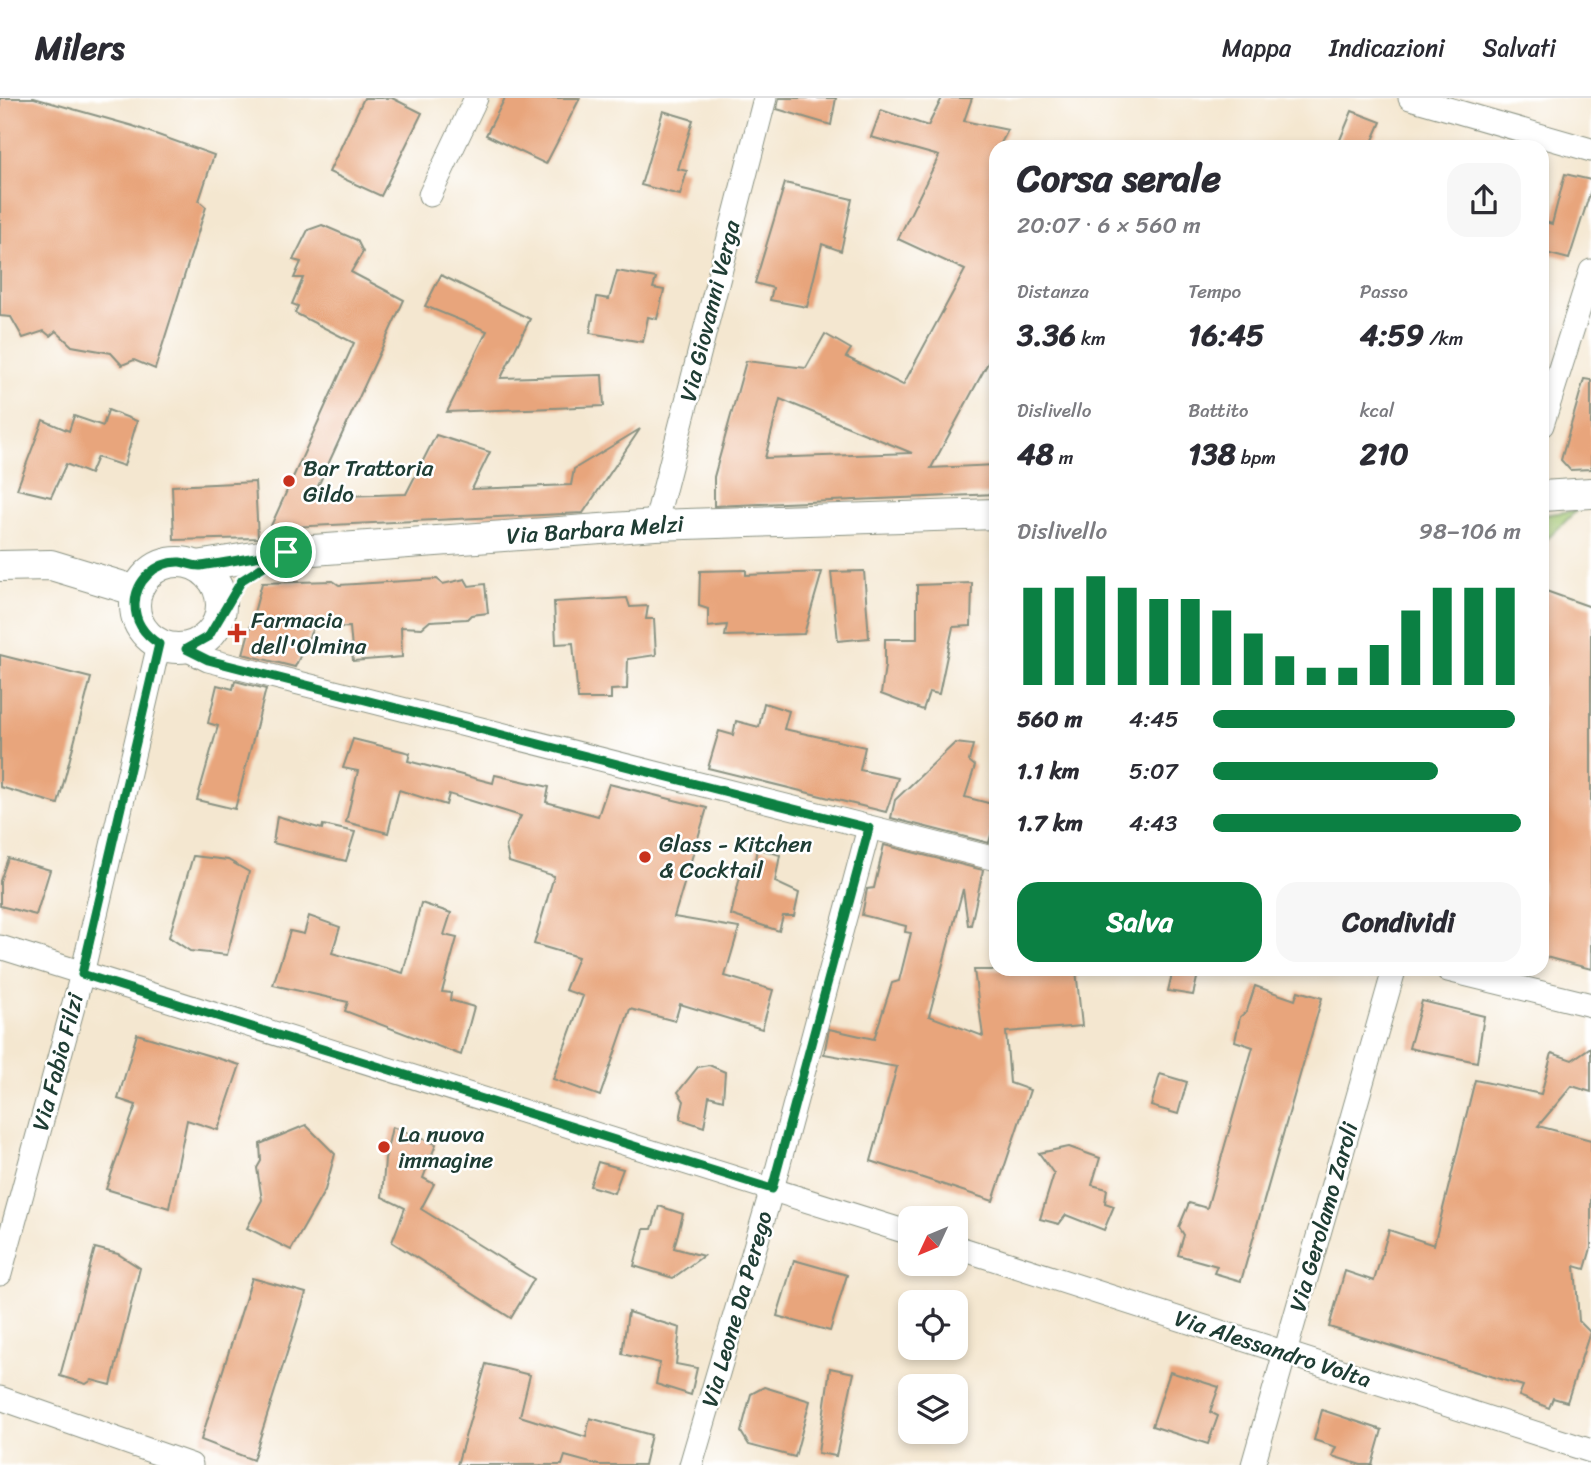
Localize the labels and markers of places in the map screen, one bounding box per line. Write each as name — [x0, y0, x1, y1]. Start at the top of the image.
place label: Bar Trattoria Gildo — [303, 448, 434, 515]
marker: Bar Trattoria Gildo — [281, 473, 297, 489]
pin — [256, 522, 316, 582]
place label: Farmacia dell'Olmina — [251, 600, 367, 667]
marker: Farmacia dell'Olmina — [229, 625, 245, 641]
place label: Glass - Kitchen & Cocktail — [659, 824, 812, 891]
marker: Glass - Kitchen & Cocktail — [637, 849, 653, 865]
place label: La nuova immagine — [398, 1114, 494, 1181]
marker: La nuova immagine — [376, 1139, 392, 1155]

